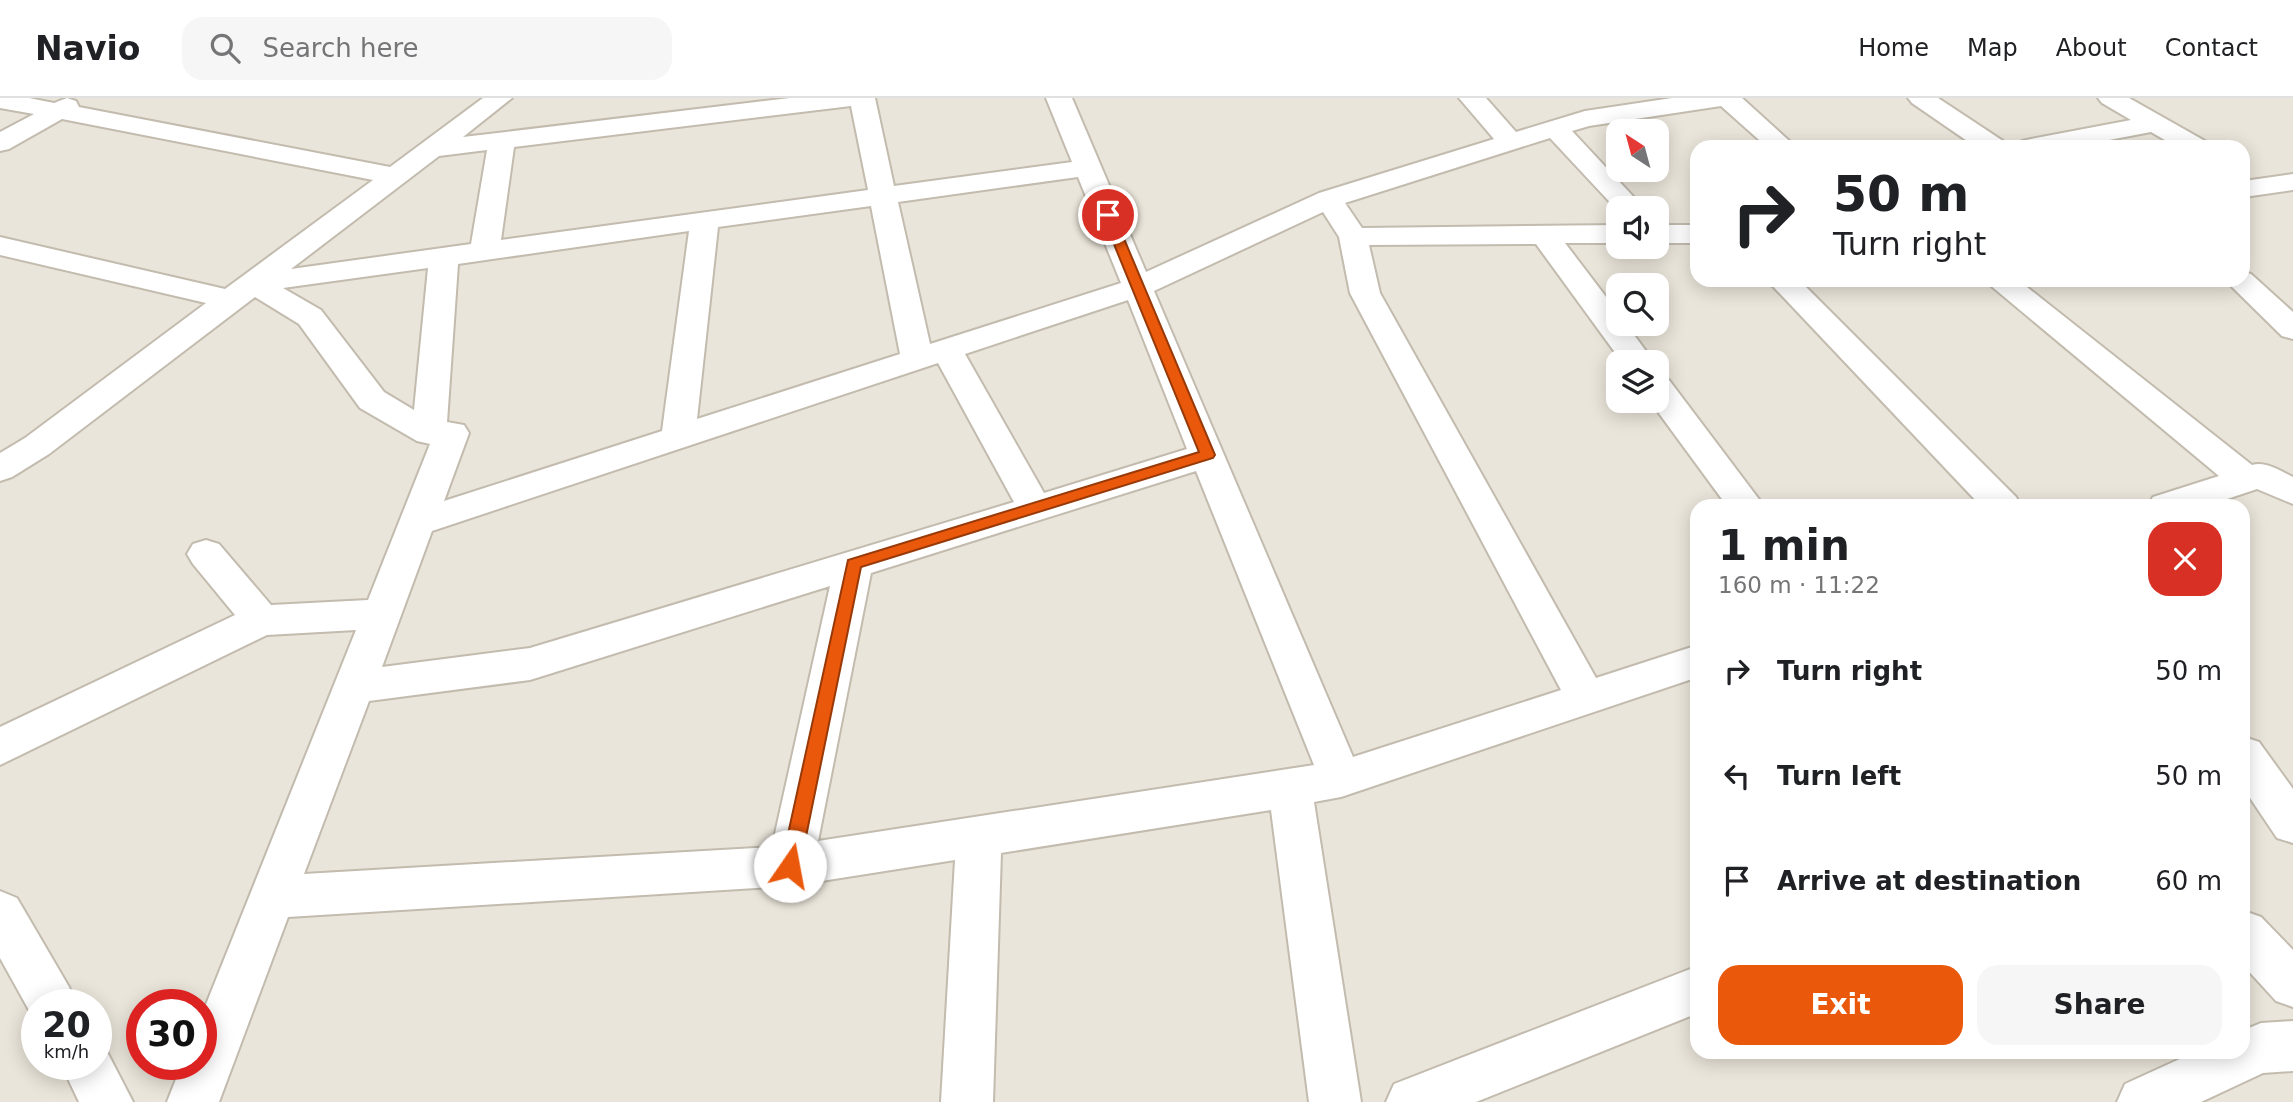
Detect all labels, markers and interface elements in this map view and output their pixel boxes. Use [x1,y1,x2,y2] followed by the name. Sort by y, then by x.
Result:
[182,17,672,80] search box
[35,29,140,68] text: Navio
[206,29,244,67] icon: search
[262,33,419,63] text: Search here
[1858,34,1929,62] text: Home
[1967,34,2018,62] text: Map
[2056,34,2127,62] text: About
[2165,34,2258,62] text: Contact
[1606,119,1670,182] north arrow
[1606,119,1669,413] map controls
[1833,166,1969,223] text: 50 m
[1718,168,1809,259] icon: right
[1078,185,1138,245] pin
[1089,196,1127,234] icon: arrive
[1606,196,1669,259] button: sound
[1833,225,1986,263] text: Turn right
[1606,273,1669,336] button: search
[1606,350,1669,413] button: layers
[1718,521,1850,570] text: 1 min
[2148,522,2222,596] button: close
[1718,572,1880,598] text: 160 m · 11:22
[1718,652,1756,690] icon: right
[1777,656,1922,686] text: Turn right
[2155,656,2222,686] text: 50 m
[1718,757,1756,795] icon: left
[1777,761,1901,791] text: Turn left
[2155,761,2222,791] text: 50 m
[753,829,827,903] position arrow
[1718,862,1756,900] icon: arrive
[1777,866,2081,896] text: Arrive at destination
[2155,866,2222,896] text: 60 m
[1718,965,1963,1045] button: Exit
[1977,965,2222,1045] button: Share
[126,989,217,1080] speed limit sign: 30
[42,1005,91,1045] text: 20
[44,1041,89,1062] text: km/h

